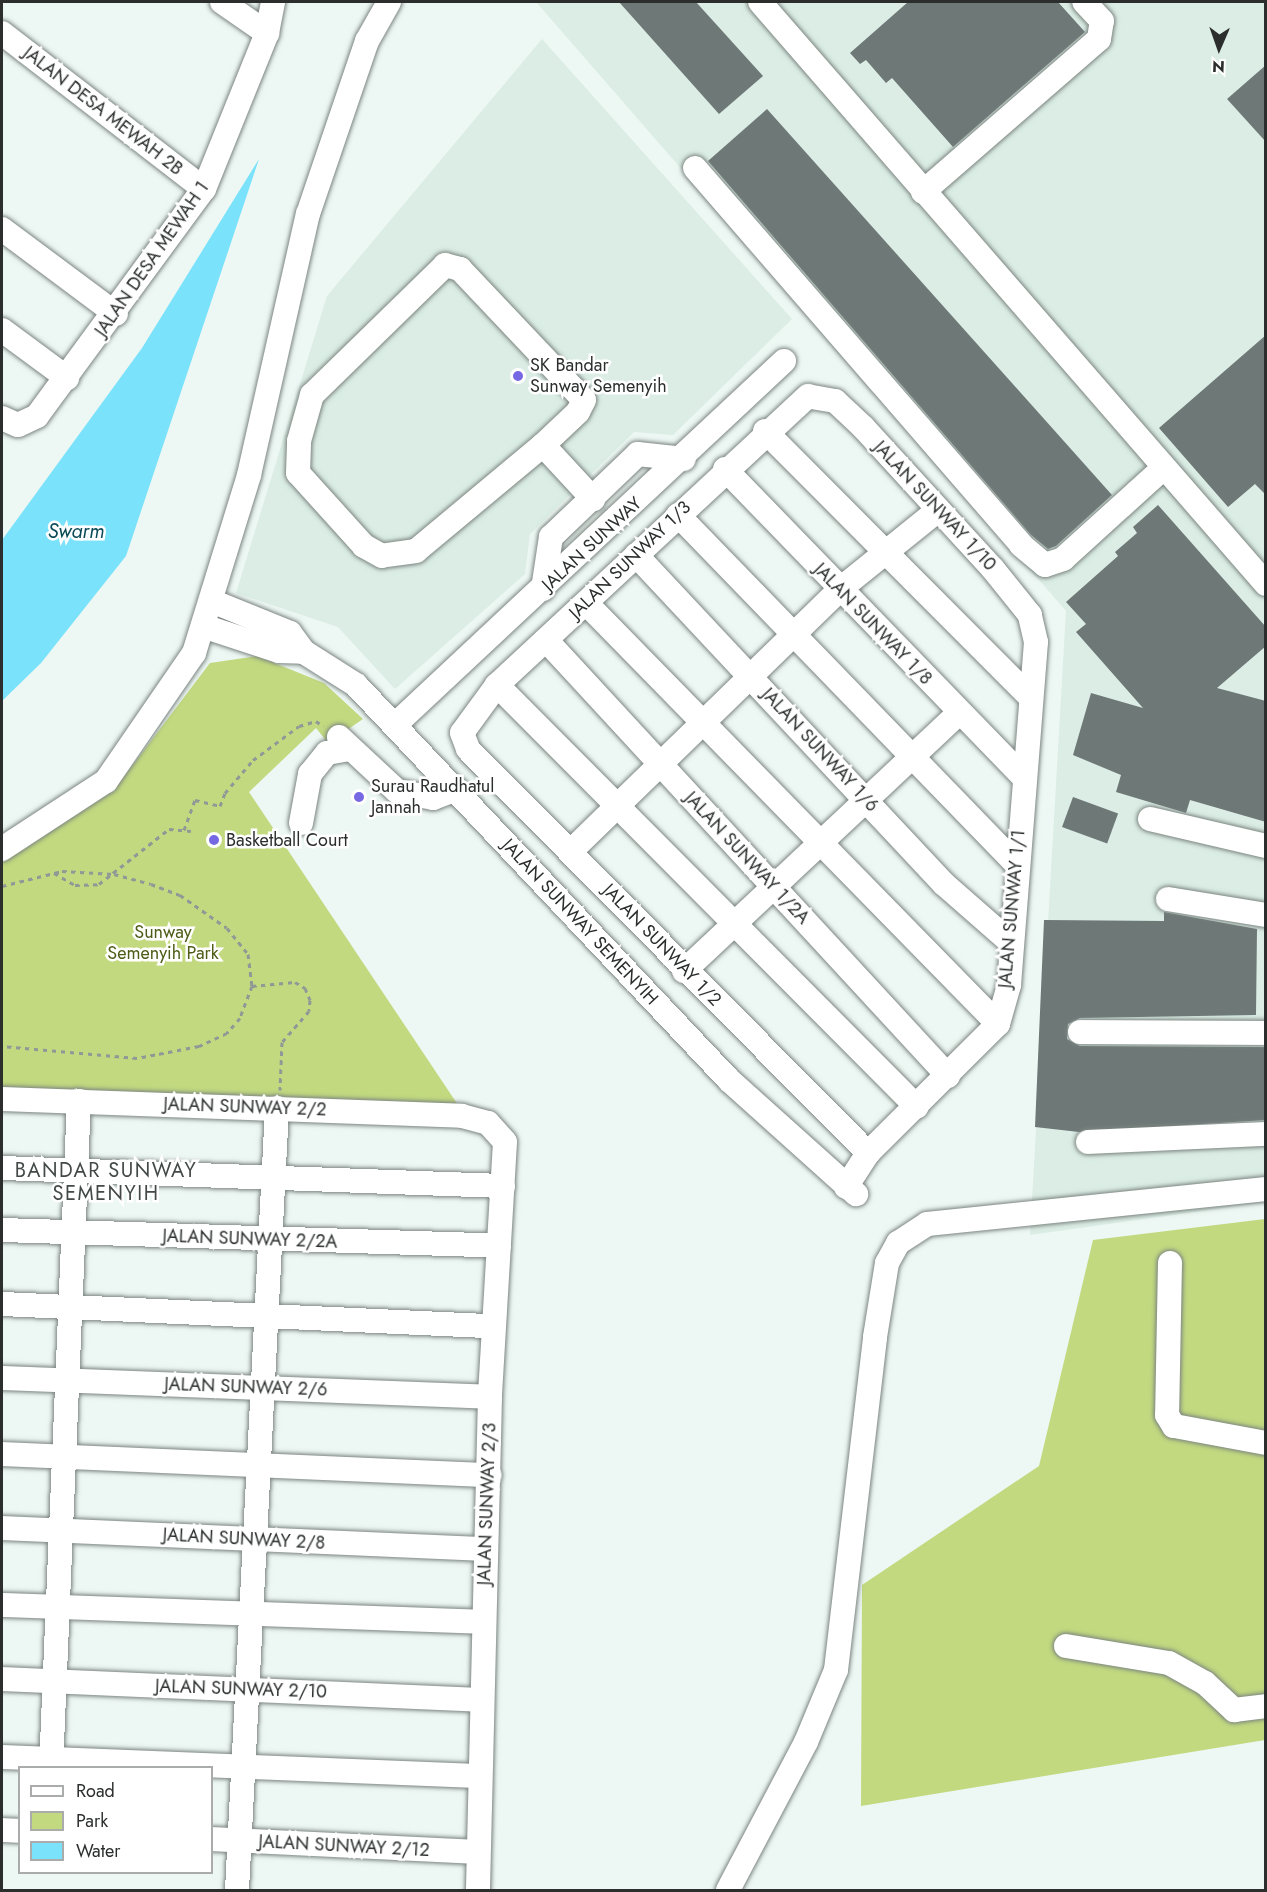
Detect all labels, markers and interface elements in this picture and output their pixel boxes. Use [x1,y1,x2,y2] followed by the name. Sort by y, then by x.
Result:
[1189,18,1249,78] north arrow
[19,42,187,180] street label: JALAN DESA MEWAH 2B
[1212,55,1225,78] text: N
[90,177,214,341] street label: JALAN DESA MEWAH 1
[530,355,667,398] place label: SK Bandar Sunway Semenyih
[511,369,525,383] marker: SK Bandar Sunway Semenyih
[869,437,1001,575] street label: JALAN SUNWAY 1/10
[538,492,646,596] street label: JALAN SUNWAY
[565,496,695,624] street label: JALAN SUNWAY 1/3
[48,519,104,543] water label: Swarm
[809,559,937,689] street label: JALAN SUNWAY 1/8
[757,684,883,816] street label: JALAN SUNWAY 1/6
[371,776,494,818] place label: Surau Raudhatul Jannah
[680,787,814,929] street label: JALAN SUNWAY 1/2A
[352,790,366,804] marker: Surau Raudhatul Jannah
[226,829,348,851] place label: Basketball Court
[994,829,1030,989] street label: JALAN SUNWAY 1/1
[207,833,221,847] marker: Basketball Court
[497,835,663,1009] street label: JALAN SUNWAY SEMENYIH
[598,880,726,1010] street label: JALAN SUNWAY 1/2
[107,922,219,964] park label: Sunway Semenyih Park
[163,1093,327,1121] street label: JALAN SUNWAY 2/2
[15,1159,197,1206] district label: BANDAR SUNWAY SEMENYIH
[162,1225,338,1253] street label: JALAN SUNWAY 2/2A
[164,1373,328,1401] street label: JALAN SUNWAY 2/6
[473,1422,501,1586] street label: JALAN SUNWAY 2/3
[162,1524,326,1554] street label: JALAN SUNWAY 2/8
[155,1675,327,1703] street label: JALAN SUNWAY 2/10
[18,1766,213,1874] legend
[76,1778,115,1804] text: Road
[76,1808,108,1834] text: Park
[258,1831,430,1861] street label: JALAN SUNWAY 2/12
[76,1838,120,1864] text: Water

